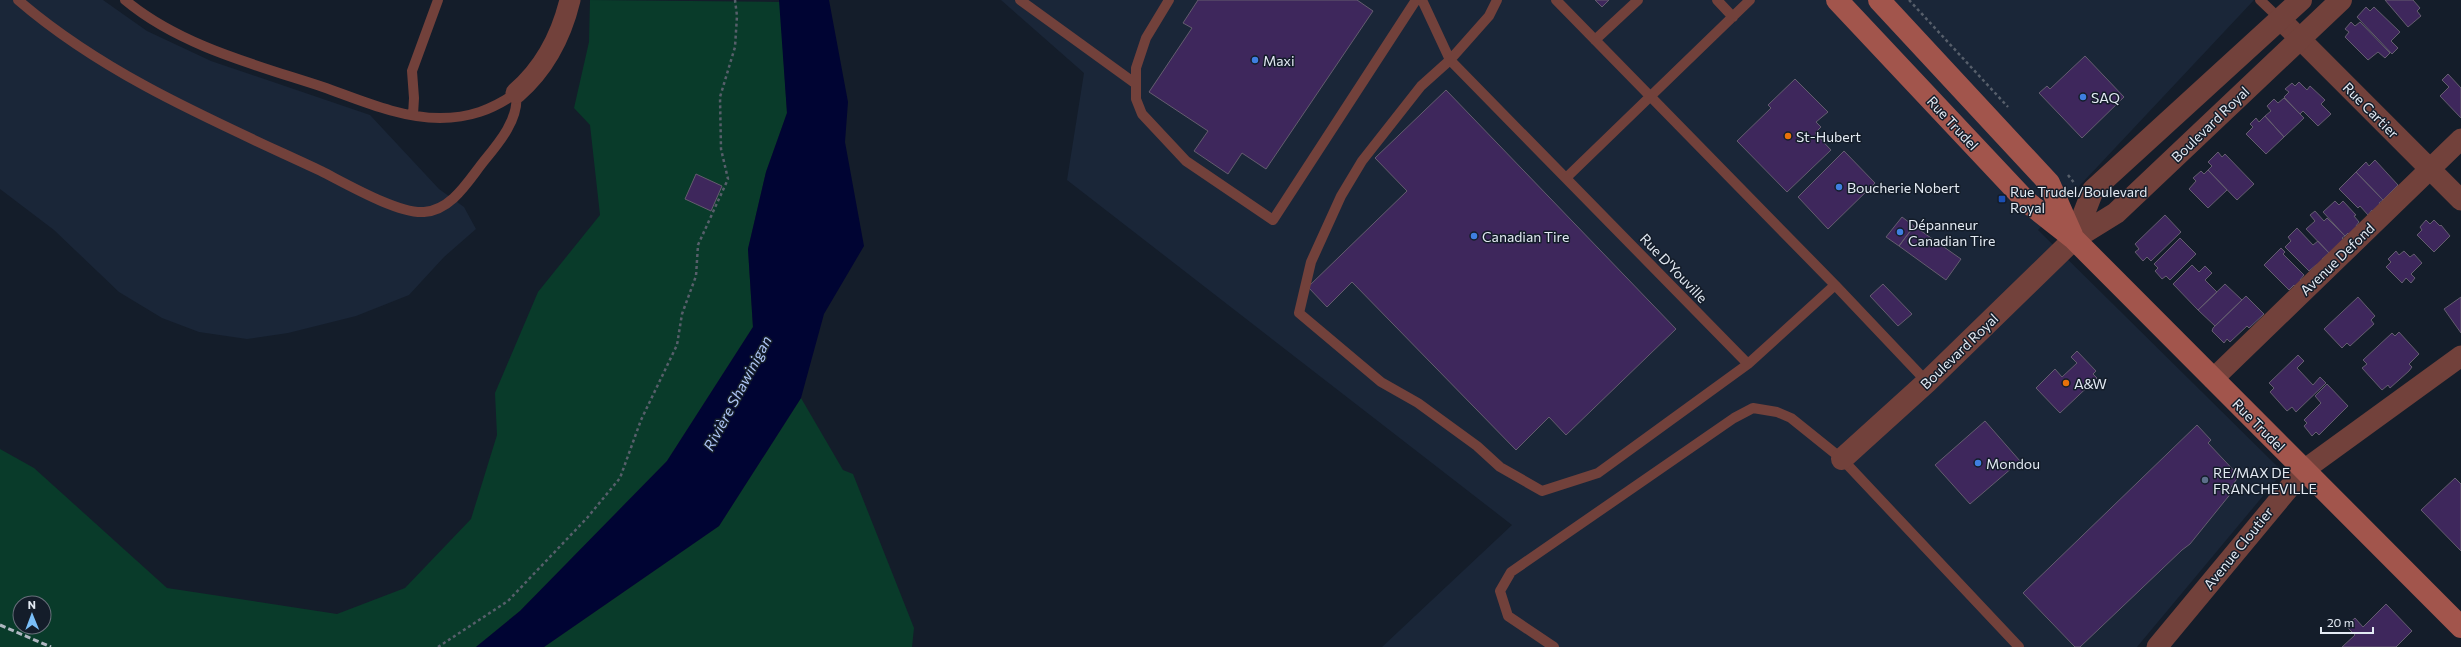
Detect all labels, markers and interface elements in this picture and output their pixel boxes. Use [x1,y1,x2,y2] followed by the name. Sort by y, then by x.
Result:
[1263,52,1295,69] place label: Maxi
[1250,55,1260,65] marker: Maxi
[2340,79,2403,142] street label: Rue Cartier
[2168,83,2252,165] street label: Boulevard Royal
[2091,89,2120,106] place label: SAQ
[2078,92,2088,102] marker: SAQ
[1924,93,1982,153] street label: Rue Trudel
[1796,128,1861,145] place label: St-Hubert
[1783,131,1793,141] marker: St-Hubert
[1847,179,1960,196] place label: Boucherie Nobert
[1834,182,1844,192] marker: Boucherie Nobert
[2010,183,2147,216] place label: Rue Trudel/Boulevard Royal
[1997,194,2007,204] marker: Rue Trudel/Boulevard Royal
[1908,216,1995,249] place label: Dépanneur Canadian Tire
[2296,219,2378,299] street label: Avenue Defond
[1895,227,1905,237] marker: Dépanneur Canadian Tire
[1482,228,1569,245] place label: Canadian Tire
[1637,230,1711,306] street label: Rue D'Youville
[1469,231,1479,241] marker: Canadian Tire
[1917,310,2001,392] street label: Boulevard Royal
[699,332,775,454] water label: Rivière Shawinigan
[2074,375,2107,392] place label: A&W
[2061,378,2071,388] marker: A&W
[2229,395,2289,455] street label: Rue Trudel
[1986,455,2040,472] place label: Mondou
[1973,458,1983,468] marker: Mondou
[2213,464,2317,497] place label: RE/MAX DE FRANCHEVILLE
[2200,475,2210,485] marker: RE/MAX DE FRANCHEVILLE
[2200,503,2277,593] street label: Avenue Cloutier
[12,595,52,635] north arrow
[28,598,36,611] text: N
[2321,609,2373,635] scale bar
[2327,615,2354,629] text: 20 m

